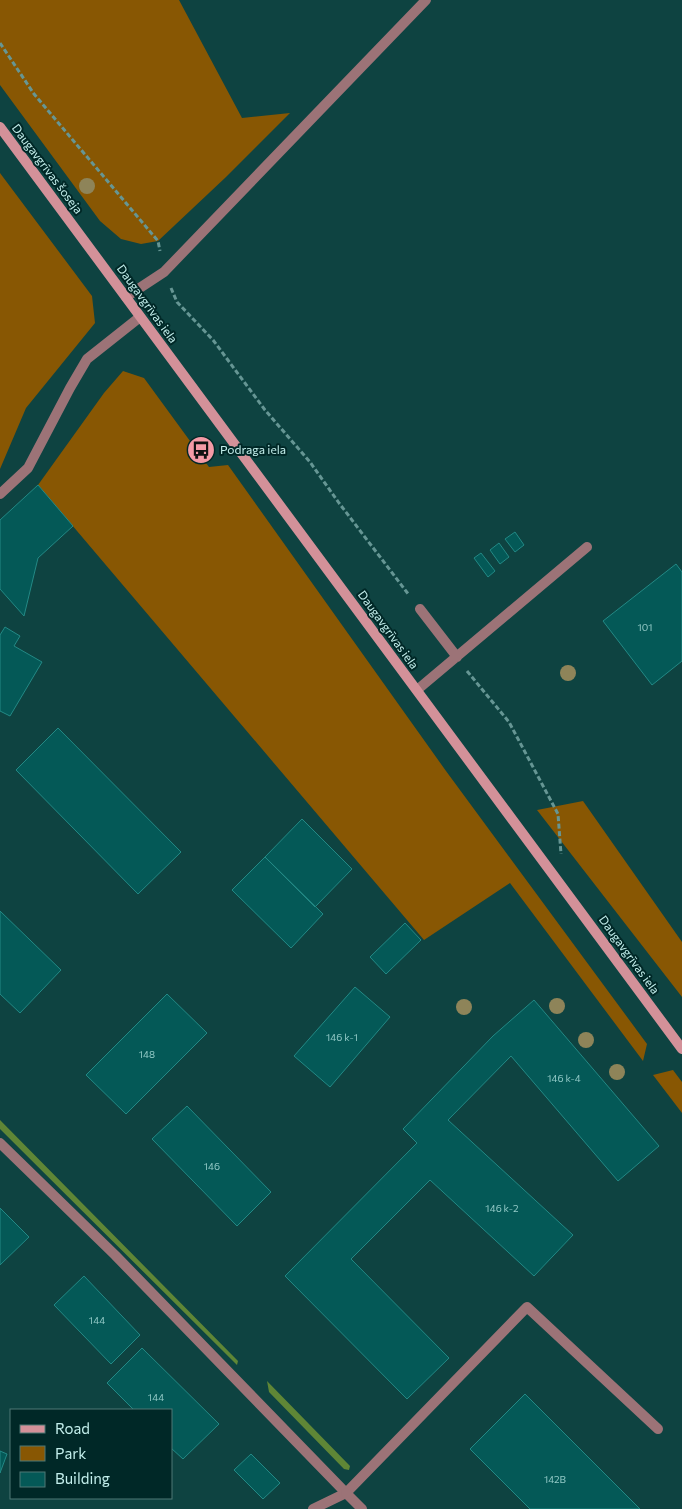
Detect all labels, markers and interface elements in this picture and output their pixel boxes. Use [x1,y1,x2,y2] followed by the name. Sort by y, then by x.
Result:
[10,121,86,216] street label: Daugavgrīvas šoseja
[115,261,181,345] street label: Daugavgrīvas iela
[186,435,216,465] bus stop icon: Podraga iela
[220,442,286,456] place label: Podraga iela
[356,587,422,671] street label: Daugavgrīvas iela
[637,621,653,633] house number: 101
[597,912,663,996] street label: Daugavgrīvas iela
[326,1031,358,1043] house number: 146 k-1
[139,1048,155,1060] house number: 148
[547,1072,581,1084] house number: 146 k-4
[204,1160,220,1172] house number: 146
[485,1202,519,1214] house number: 146 k-2
[89,1314,105,1326] house number: 144
[148,1391,164,1403] house number: 144
[10,1409,172,1499] legend
[55,1419,90,1437] text: Road
[55,1444,86,1462] text: Park
[55,1469,110,1487] text: Building
[544,1473,567,1485] house number: 142B

